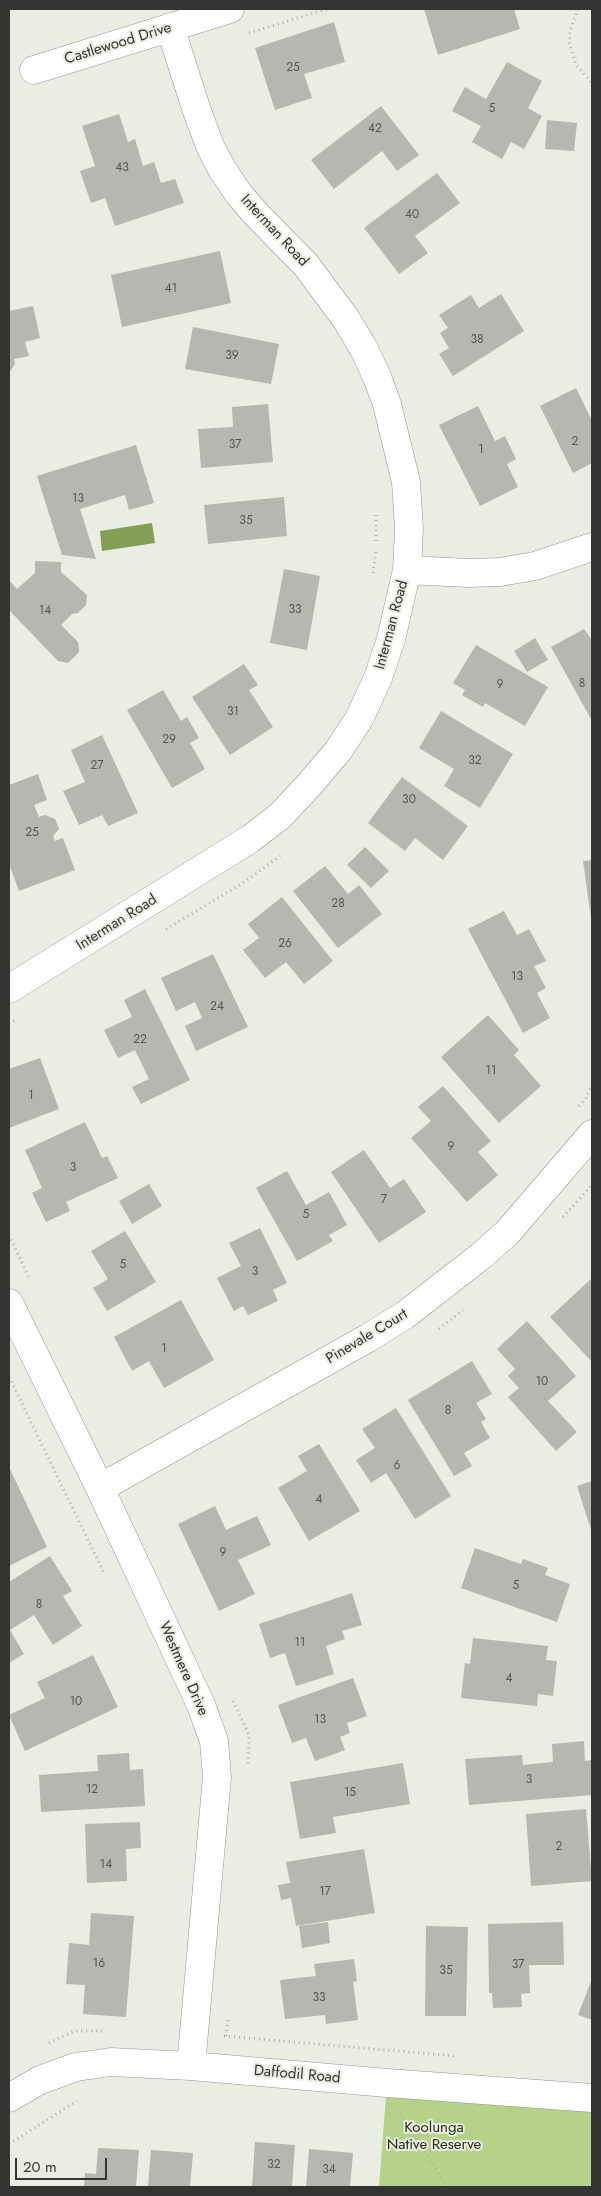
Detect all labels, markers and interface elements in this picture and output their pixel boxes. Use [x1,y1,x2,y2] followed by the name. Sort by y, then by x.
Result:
[62,19,174,69] street label: Castlewood Drive
[286,61,300,75] house number: 25
[489,102,495,116] house number: 5
[368,122,382,136] house number: 42
[115,161,129,175] house number: 43
[236,191,312,271] street label: Interman Road
[405,208,419,222] house number: 40
[165,282,177,296] house number: 41
[470,333,484,347] house number: 38
[225,349,239,363] house number: 39
[572,435,578,449] house number: 2
[229,438,241,452] house number: 37
[478,443,484,457] house number: 1
[72,492,84,506] house number: 13
[239,514,253,528] house number: 35
[371,578,413,672] street label: Interman Road
[288,603,302,617] house number: 33
[39,604,51,618] house number: 14
[579,677,585,691] house number: 8
[497,678,503,692] house number: 9
[227,705,239,719] house number: 31
[162,733,176,747] house number: 29
[468,754,482,768] house number: 32
[90,759,104,773] house number: 27
[402,793,416,807] house number: 30
[25,826,39,840] house number: 25
[73,891,161,955] street label: Interman Road
[331,897,345,911] house number: 28
[278,937,292,951] house number: 26
[511,970,523,984] house number: 13
[210,1000,224,1014] house number: 24
[133,1033,147,1047] house number: 22
[486,1064,496,1078] house number: 11
[28,1089,34,1103] house number: 1
[448,1140,454,1154] house number: 9
[70,1161,76,1175] house number: 3
[381,1193,387,1207] house number: 7
[303,1208,309,1222] house number: 5
[120,1258,126,1272] house number: 5
[252,1265,258,1279] house number: 3
[323,1306,411,1368] street label: Pinevale Court
[161,1342,167,1356] house number: 1
[536,1375,548,1389] house number: 10
[445,1404,451,1418] house number: 8
[394,1459,400,1473] house number: 6
[316,1493,322,1507] house number: 4
[220,1546,226,1560] house number: 9
[513,1579,519,1593] house number: 5
[36,1598,42,1612] house number: 8
[154,1619,212,1719] street label: Westmere Drive
[295,1636,305,1650] house number: 11
[506,1672,512,1686] house number: 4
[70,1695,82,1709] house number: 10
[314,1713,326,1727] house number: 13
[526,1773,532,1787] house number: 3
[86,1783,98,1797] house number: 12
[344,1786,356,1800] house number: 15
[556,1840,562,1854] house number: 2
[100,1858,112,1872] house number: 14
[319,1885,331,1899] house number: 17
[93,1957,105,1971] house number: 16
[512,1958,524,1972] house number: 37
[439,1964,453,1978] house number: 35
[312,1991,326,2005] house number: 33
[253,2062,341,2088] street label: Daffodil Road
[387,2119,481,2154] park label: Koolunga Native Reserve
[18,2148,110,2180] scale bar
[23,2156,57,2178] text: 20 m
[267,2158,281,2172] house number: 32
[322,2163,336,2177] house number: 34

